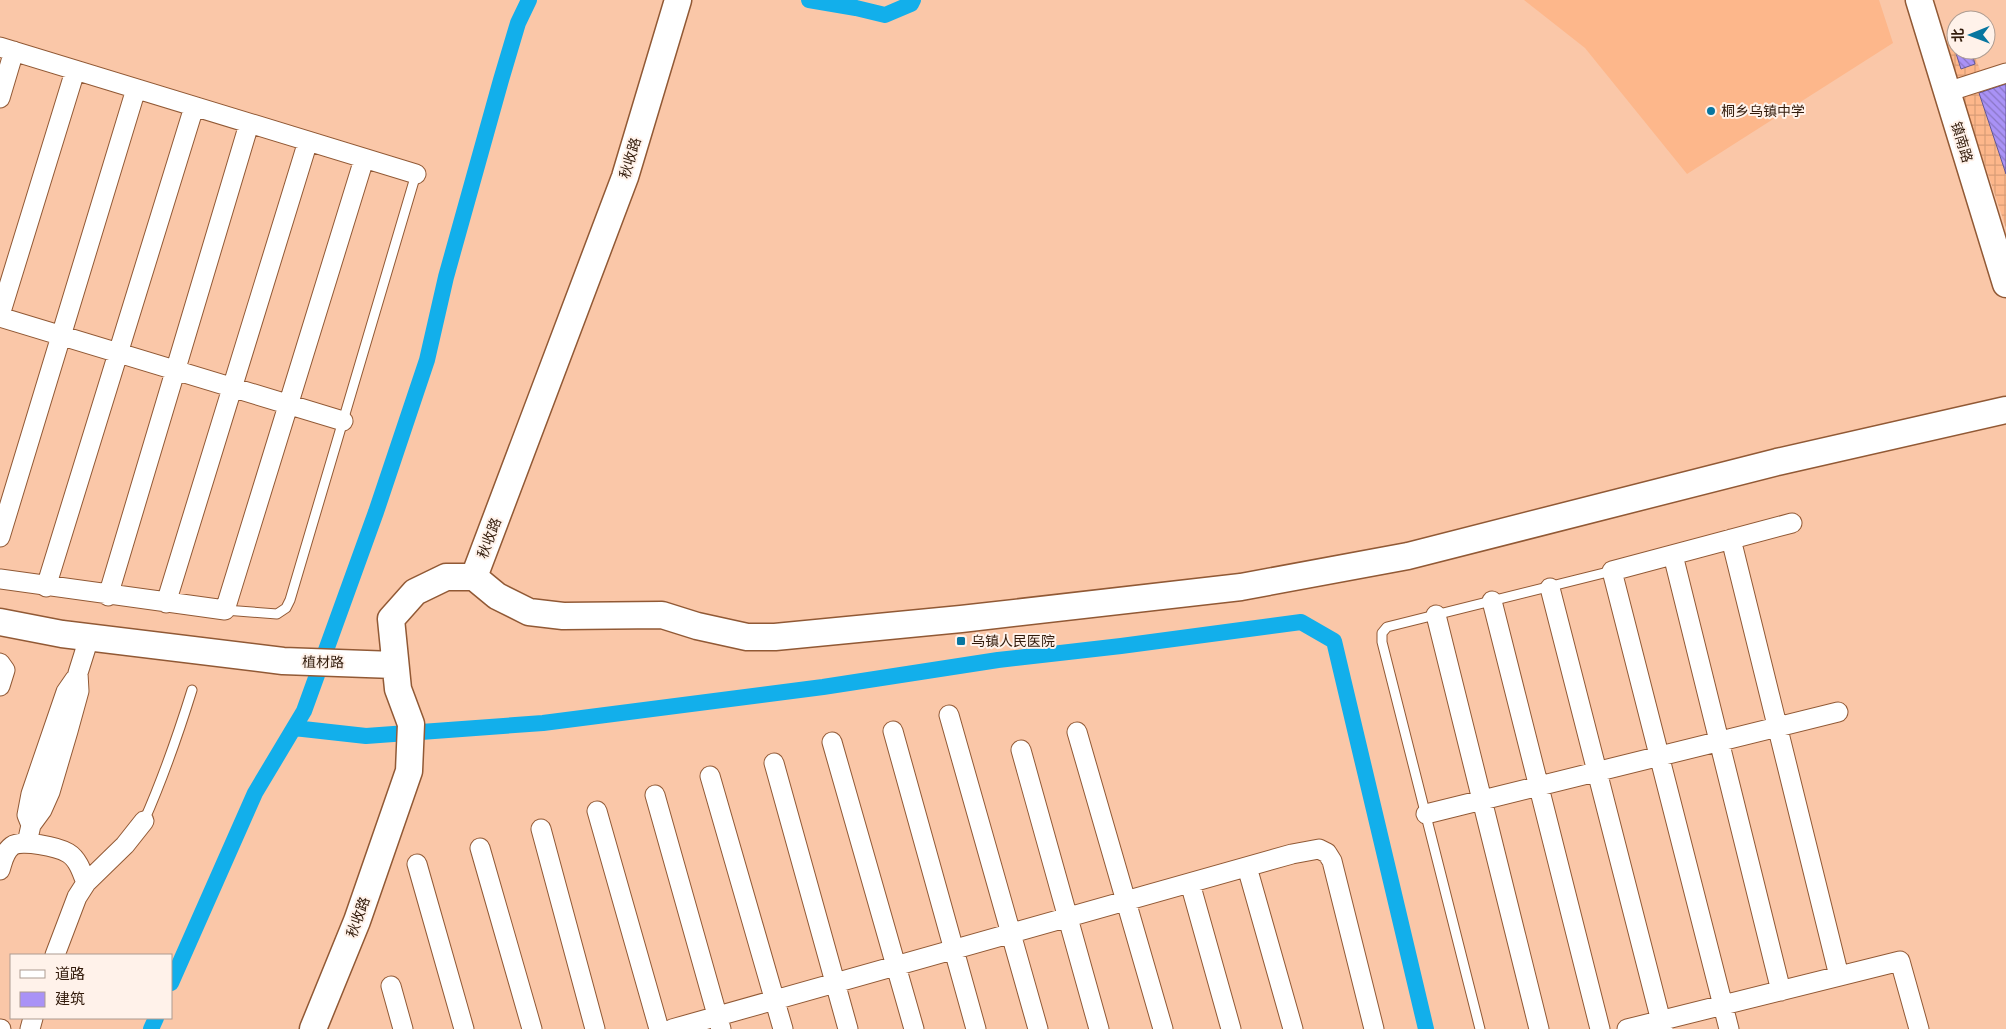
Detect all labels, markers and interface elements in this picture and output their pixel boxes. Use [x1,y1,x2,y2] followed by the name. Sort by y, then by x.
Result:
[1946,10,1996,60] north arrow
[1949,28,1967,42] text: 北
[1721,102,1805,120] place label: 桐乡乌镇中学
[1705,105,1717,117] marker: 桐乡乌镇中学
[1947,119,1977,165] street label: 镇南路
[615,135,645,181] street label: 秋收路
[473,515,505,561] street label: 秋收路
[971,632,1055,650] place label: 乌镇人民医院
[955,635,967,647] marker: 乌镇人民医院
[302,653,344,671] street label: 植材路
[342,894,374,940] street label: 秋收路
[10,954,172,1019] legend
[55,964,85,983] text: 道路
[55,989,85,1008] text: 建筑

